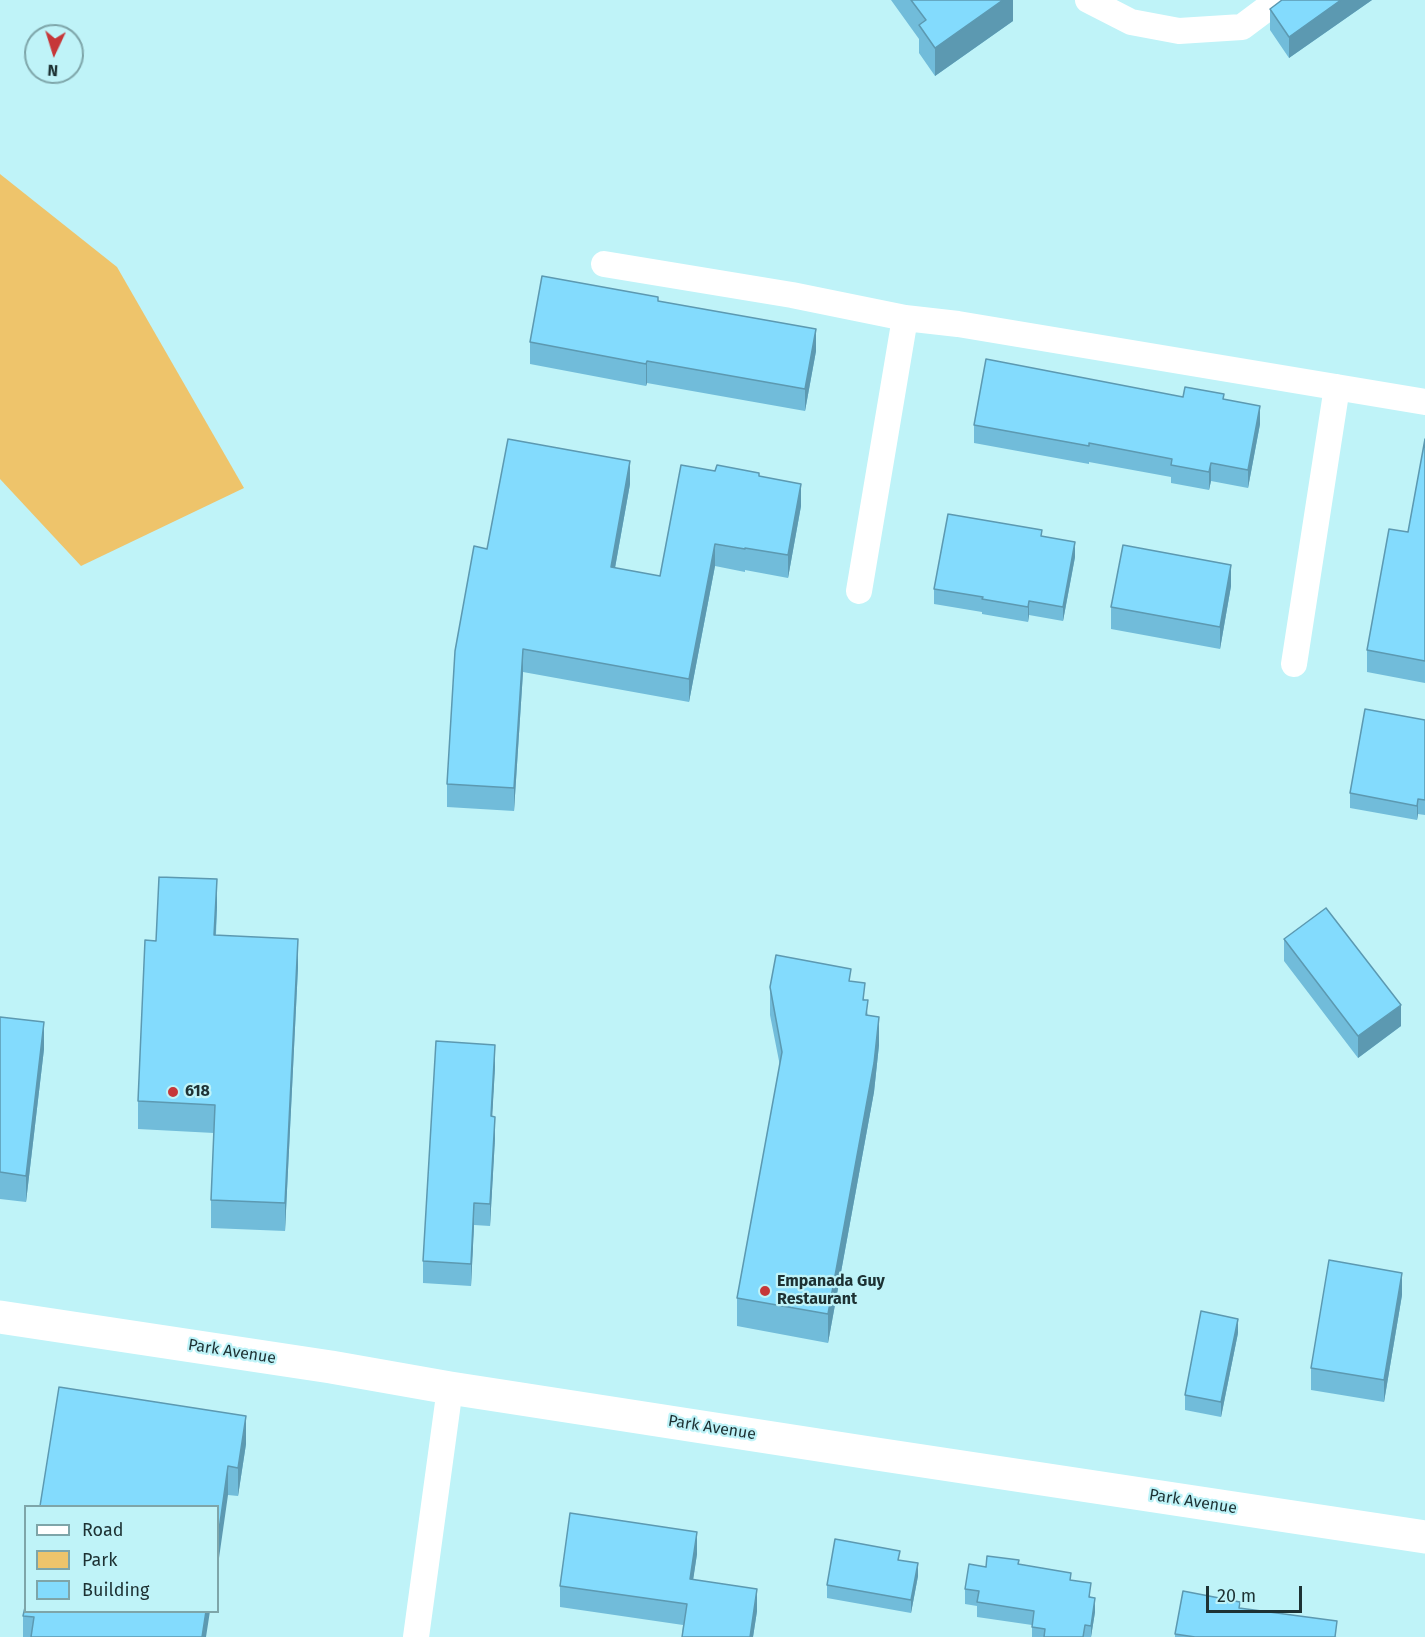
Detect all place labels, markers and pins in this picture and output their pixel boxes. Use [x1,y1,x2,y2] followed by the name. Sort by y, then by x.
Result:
[185,1082,210,1102] place label: 618
[166,1085,180,1099] marker: 618
[777,1272,885,1310] place label: Empanada Guy Restaurant
[758,1284,772,1298] marker: Empanada Guy Restaurant

